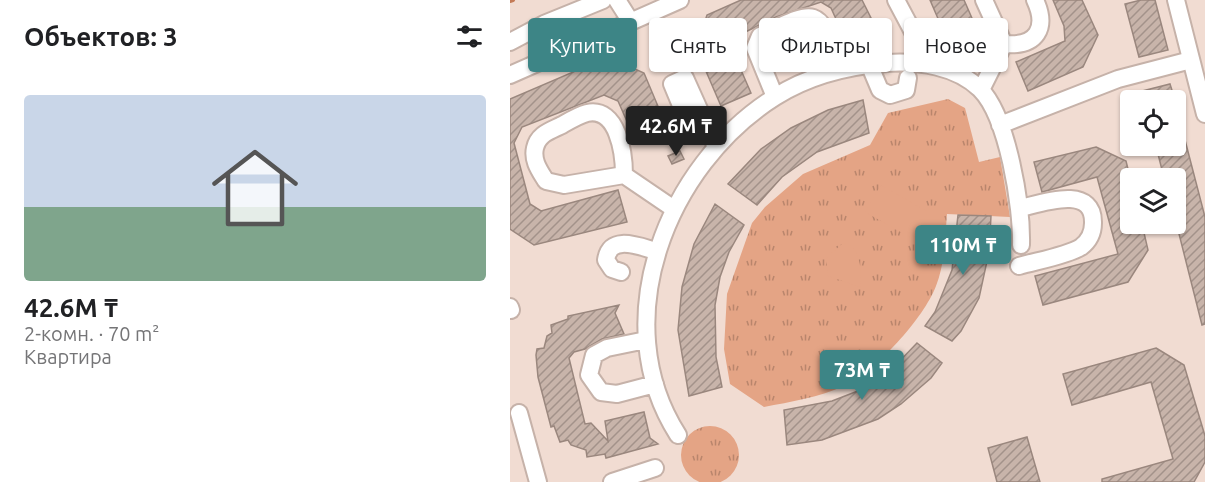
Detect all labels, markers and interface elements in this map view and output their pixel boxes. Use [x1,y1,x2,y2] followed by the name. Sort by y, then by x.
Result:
[528,18,637,72] chip: Купить
[649,18,747,72] chip: Снять
[759,18,892,72] chip: Фильтры
[904,18,1008,72] chip: Новое
[453,20,486,53] icon: filters
[24,22,178,51] text: Объектов: 3
[1120,90,1186,234] map controls
[1120,90,1186,156] button: locate
[621,106,731,157] pin: 42.6M ₸
[640,114,712,137] text: 42.6M ₸
[201,134,309,242] icon: home
[1120,168,1186,234] button: layers
[914,225,1012,276] pin: 110M ₸
[929,233,997,256] text: 110M ₸
[24,293,118,322] text: 42.6M ₸
[24,322,159,345] text: 2-комн. · 70 m²
[24,345,112,368] text: Квартира
[820,350,904,401] pin: 73M ₸
[834,358,890,381] text: 73M ₸

